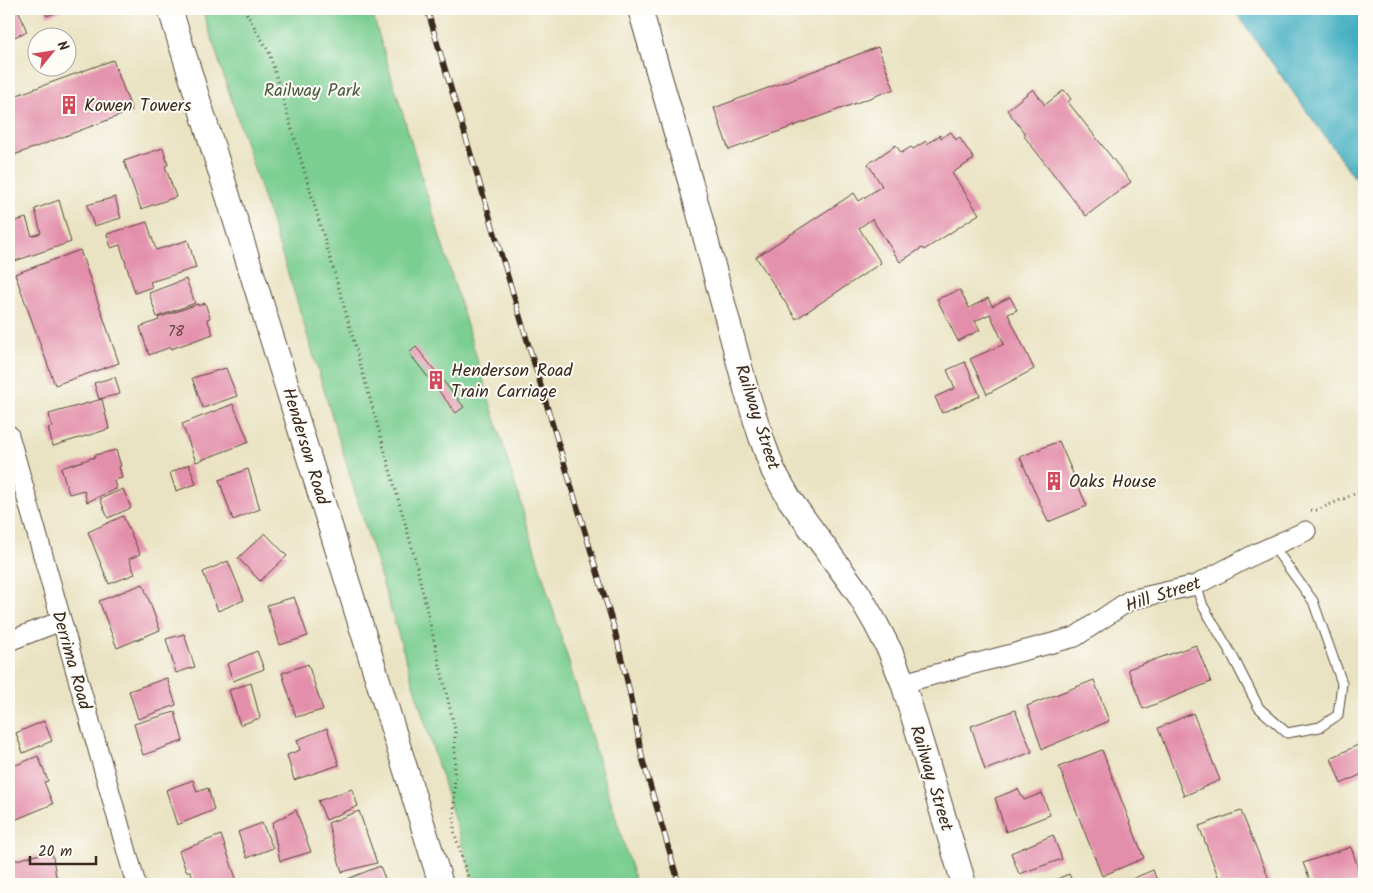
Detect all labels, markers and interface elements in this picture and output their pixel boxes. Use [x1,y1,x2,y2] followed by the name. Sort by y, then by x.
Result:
[28,28,78,78] north arrow
[51,37,74,55] text: N
[264,77,361,106] park label: Railway Park
[84,92,192,121] place label: Kowen Towers
[58,94,80,116] building icon: Kowen Towers
[168,320,185,344] house number: 78
[451,357,574,407] place label: Henderson Road Train Carriage
[726,361,788,475] street label: Railway Street
[425,369,447,391] building icon: Henderson Road Train Carriage
[273,384,336,510] street label: Henderson Road
[1069,468,1156,497] place label: Oaks House
[1043,470,1065,492] building icon: Oaks House
[1122,569,1206,621] street label: Hill Street
[43,607,99,714] street label: Derrima Road
[901,722,961,836] street label: Railway Street
[30,833,96,865] scale bar
[38,840,72,864] text: 20 m

